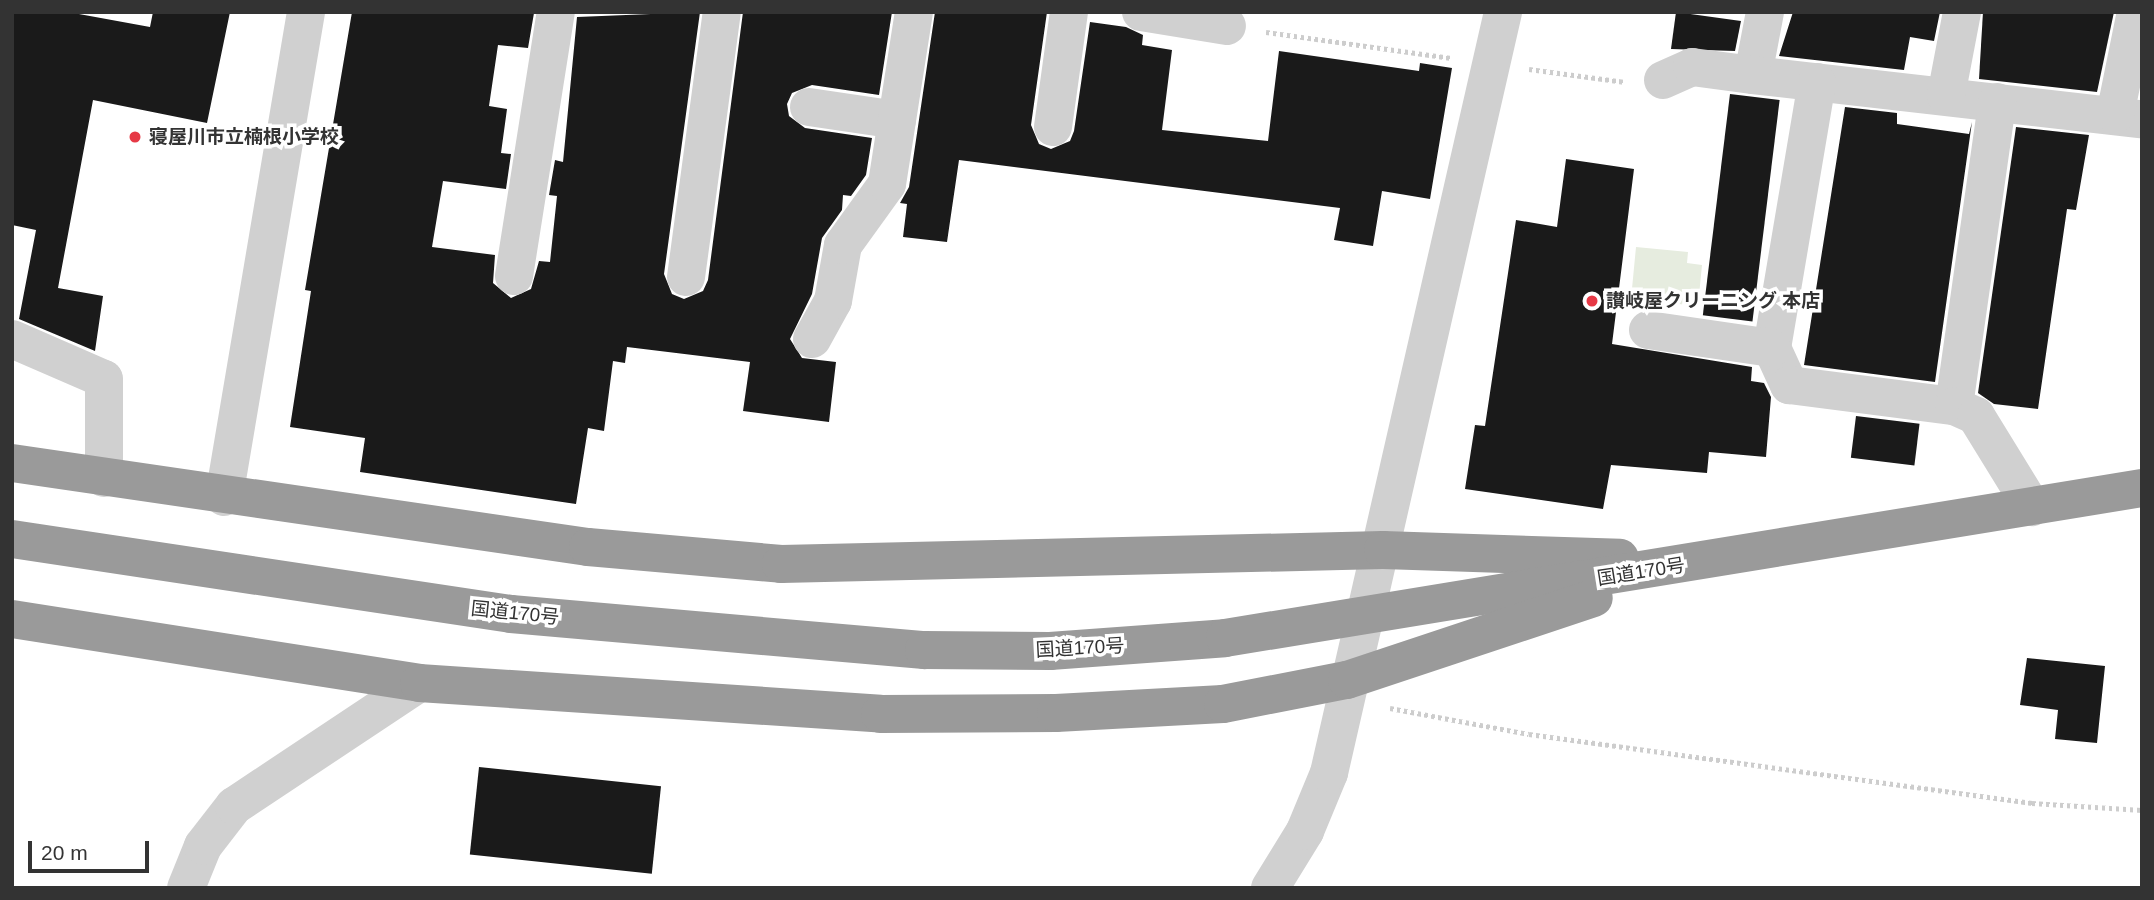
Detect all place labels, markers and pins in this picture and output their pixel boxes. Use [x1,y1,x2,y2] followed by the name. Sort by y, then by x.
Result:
[149,126,339,148] place label: 寝屋川市立楠根小学校
[127,129,143,145] marker: 寝屋川市立楠根小学校
[1606,290,1820,312] place label: 讃岐屋クリーニング 本店
[1584,293,1600,309] marker: 讃岐屋クリーニング 本店

